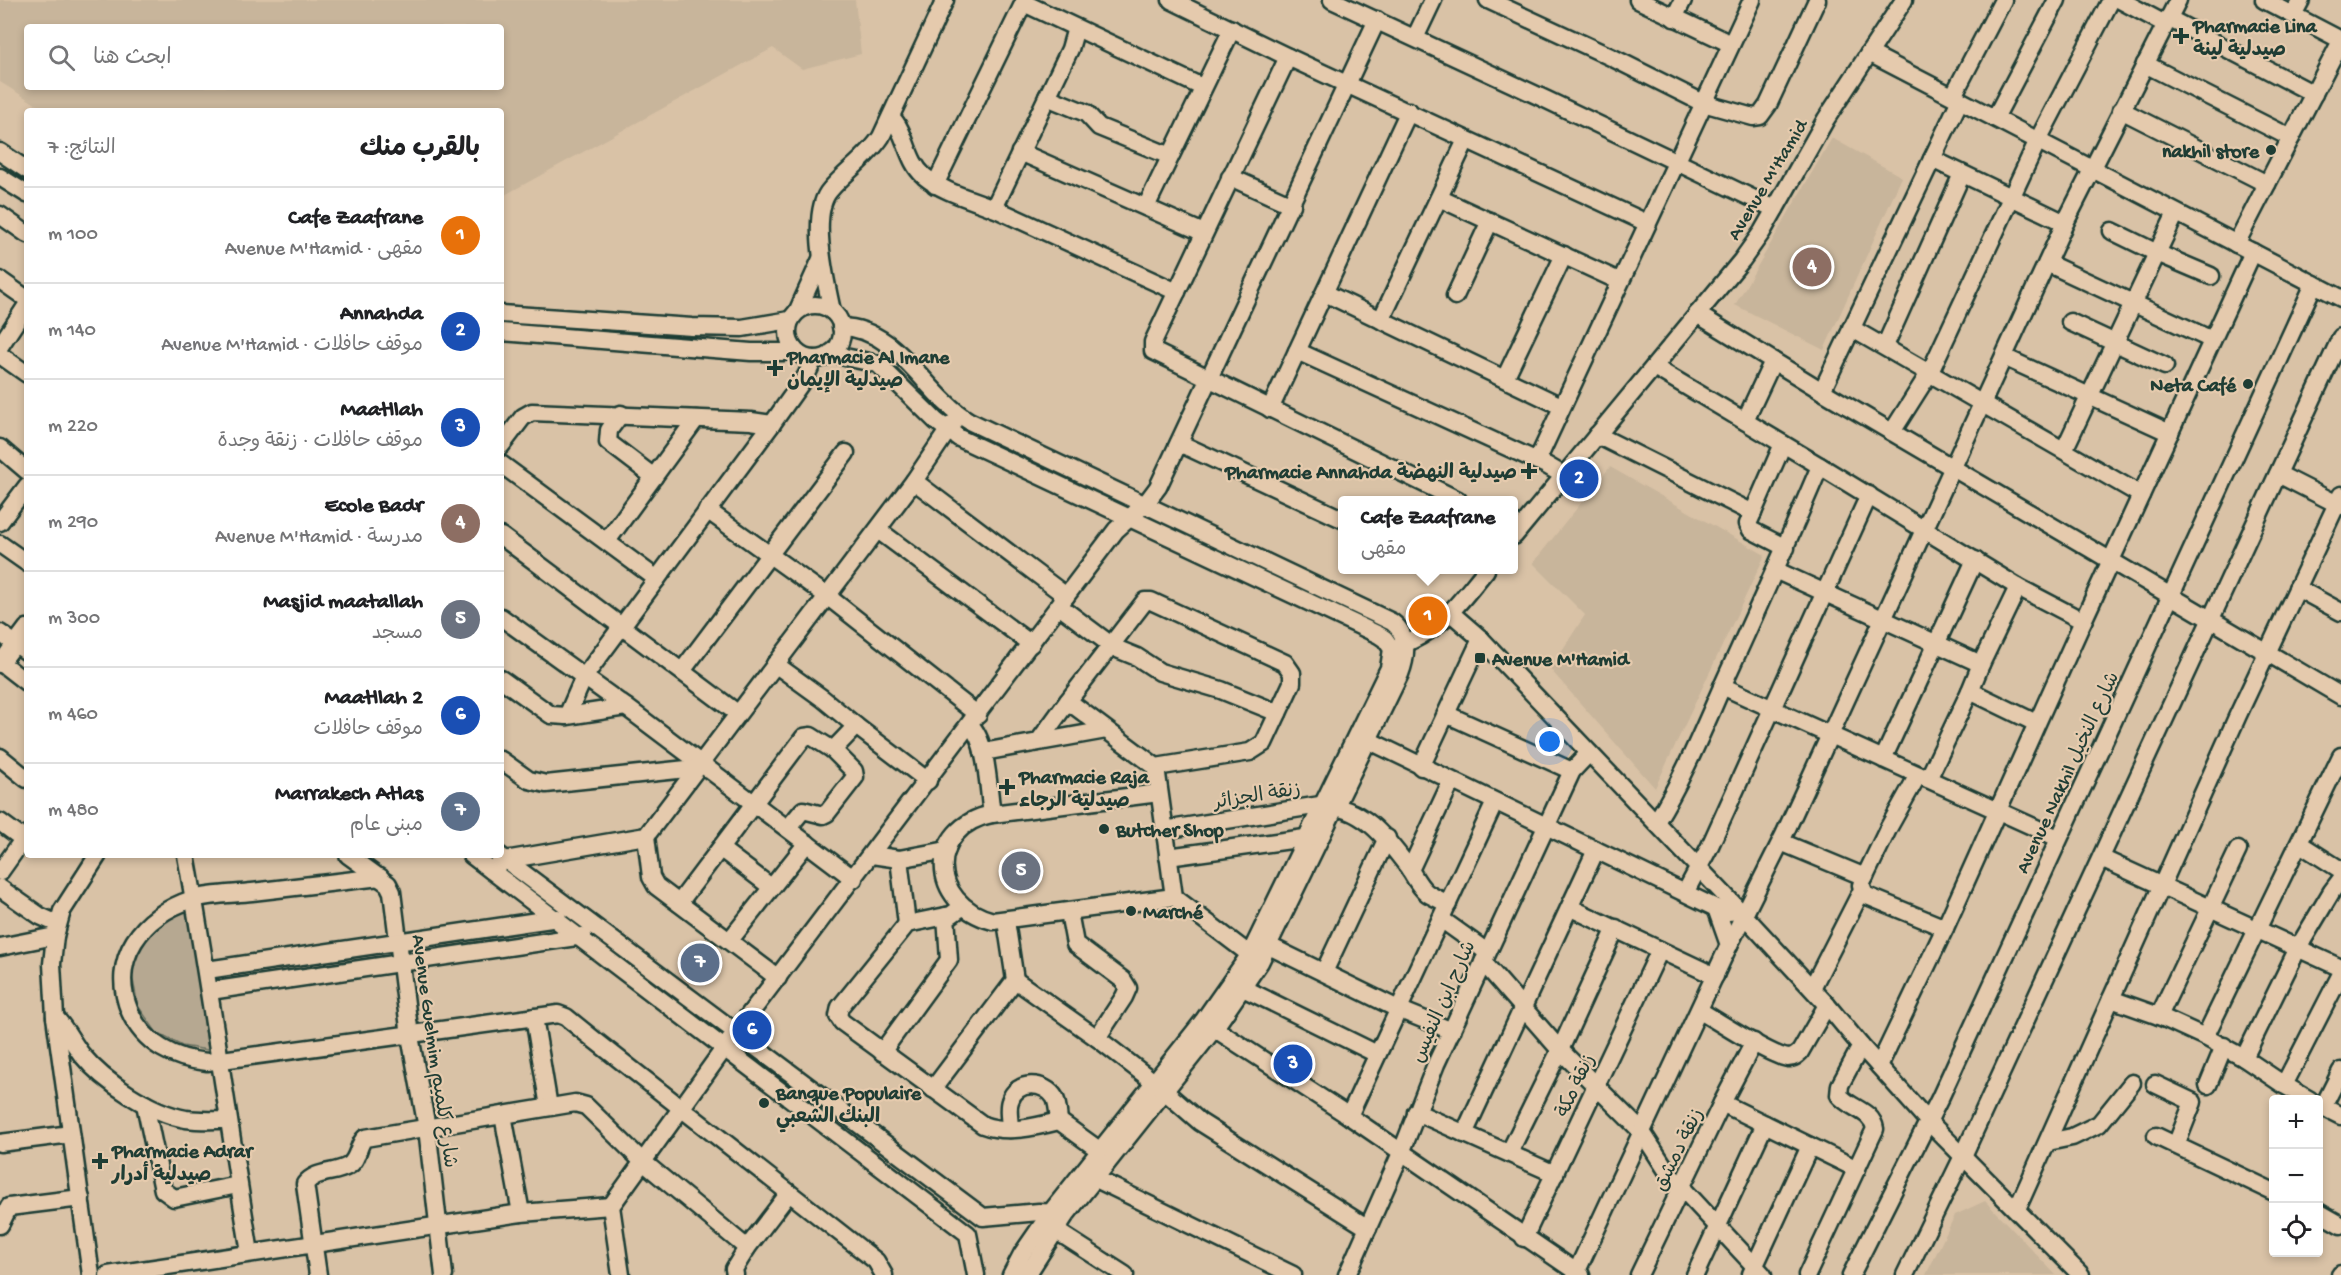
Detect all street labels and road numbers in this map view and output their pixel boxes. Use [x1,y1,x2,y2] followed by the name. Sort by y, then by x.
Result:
[1724,114,1815,245] street label: Avenue M'Hamid
[2011,669,2126,878] street label: Avenue Nakhil شارع النخيل
[1210,778,1303,816] street label: زنقة الجزائر
[405,933,461,1170] street label: Avenue Guelmim شارع كلميم
[1407,937,1482,1067] street label: شارح ابن النفيس
[1552,1051,1602,1122] street label: زنقة مكة
[1650,1105,1710,1196] street label: زنقة دمشق

